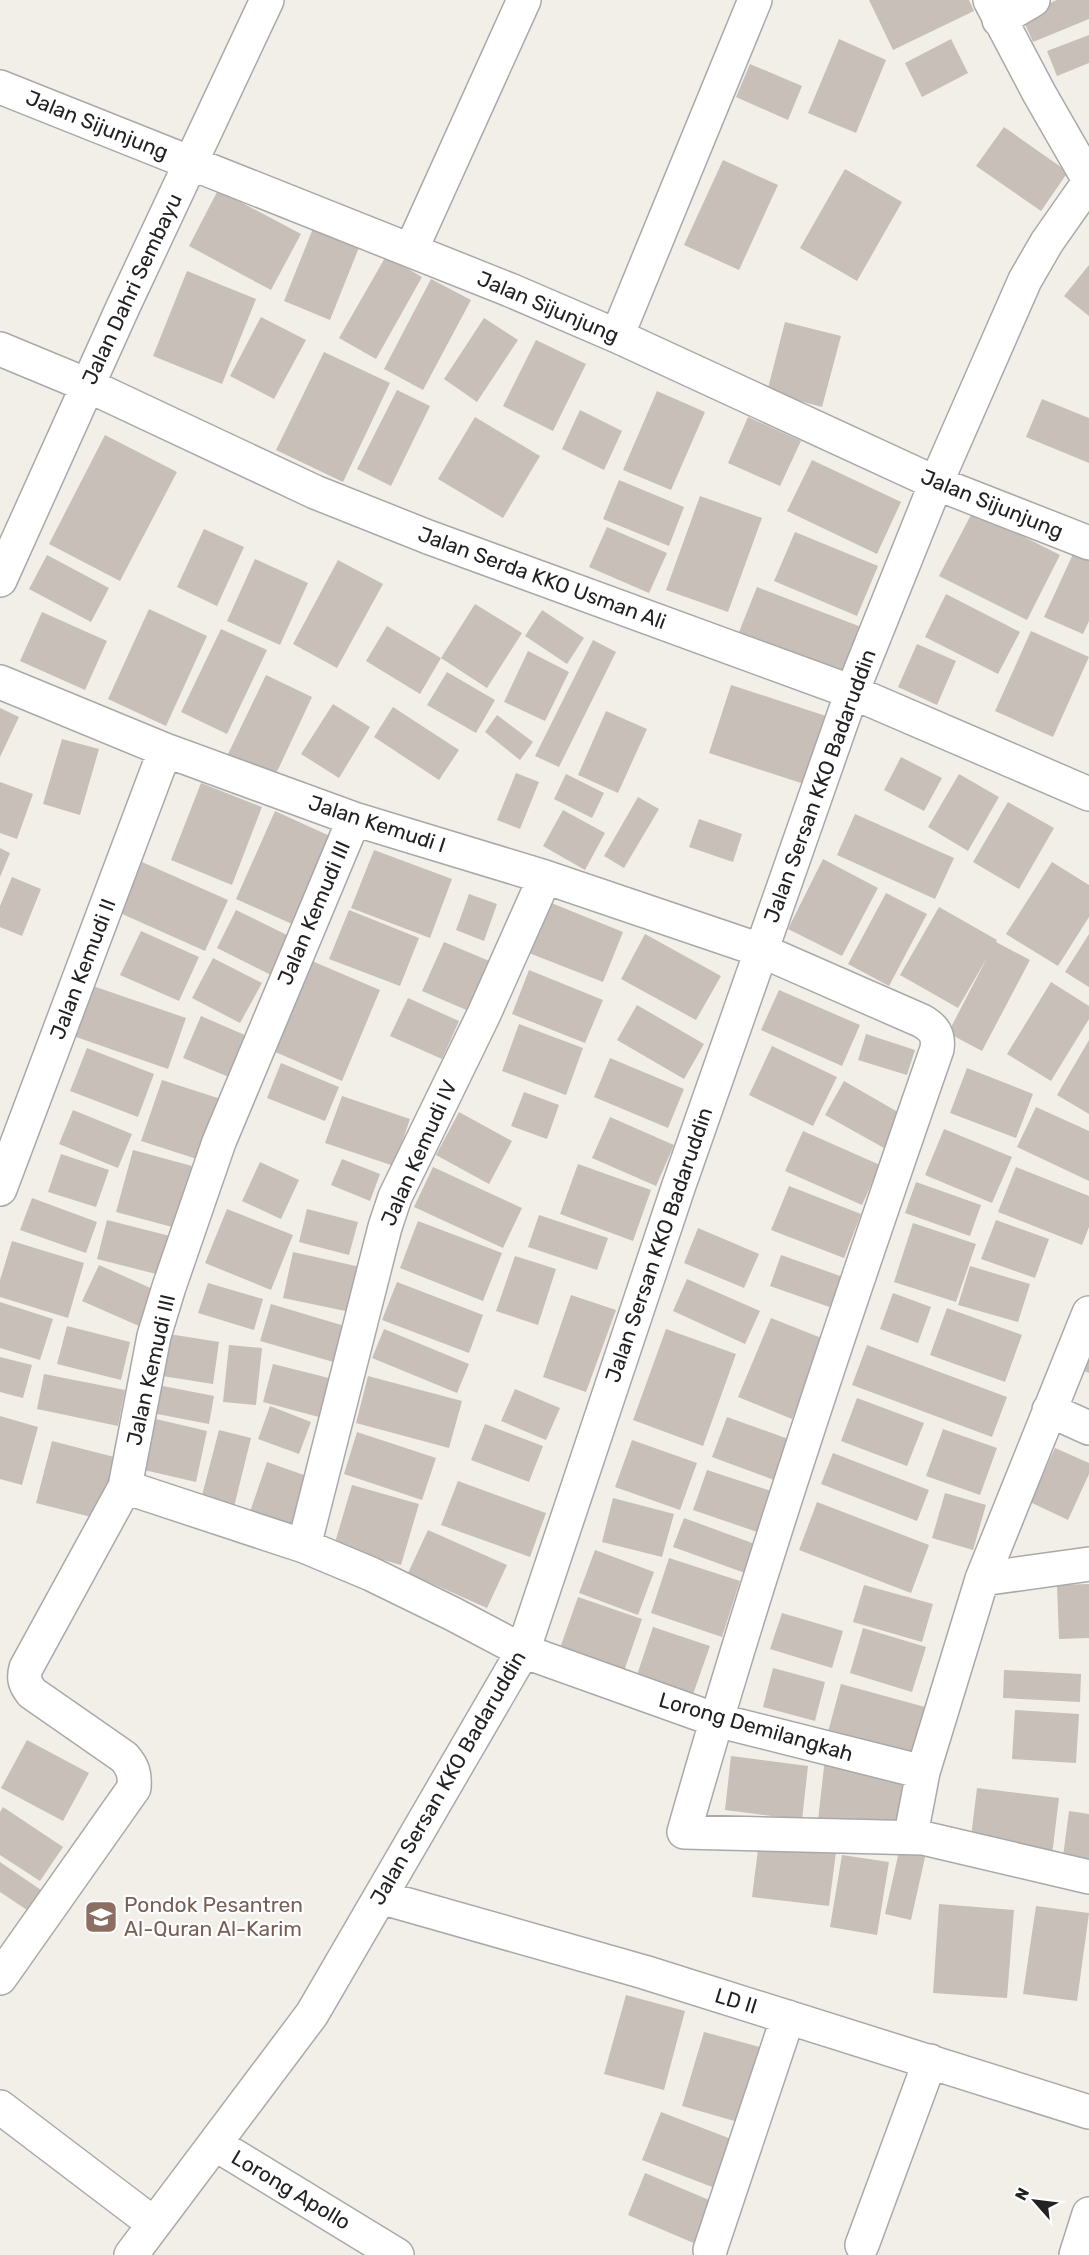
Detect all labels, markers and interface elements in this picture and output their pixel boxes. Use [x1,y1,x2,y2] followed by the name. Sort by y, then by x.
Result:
[22,85,172,164] street label: Jalan Sijunjung
[76,189,187,388] street label: Jalan Dahri Sembayu
[474,265,623,348] street label: Jalan Sijunjung
[917,464,1067,543] street label: Jalan Sijunjung
[415,521,670,634] street label: Jalan Serda KKO Usman Ali
[758,646,881,926] street label: Jalan Sersan KKO Badaruddin
[305,790,449,857] street label: Jalan Kemudi I
[272,837,355,989] street label: Jalan Kemudi III
[44,895,121,1043] street label: Jalan Kemudi II
[375,1076,462,1229] street label: Jalan Kemudi IV
[600,1104,717,1386] street label: Jalan Sersan KKO Badaruddin
[121,1292,180,1448] street label: Jalan Kemudi III
[364,1646,531,1909] street label: Jalan Sersan KKO Badaruddin
[656,1687,856,1766] street label: Lorong Demilangkah
[124,1892,303,1941] place label: Pondok Pesantren Al-Quran Al-Karim
[83,1899,119,1935] school or university icon: Pondok Pesantren Al-Quran Al-Karim
[712,1982,760,2019] street label: LD II
[227,2144,355,2235] street label: Lorong Apollo
[1005,2171,1065,2231] north arrow
[1011,2185,1033,2204] text: N

